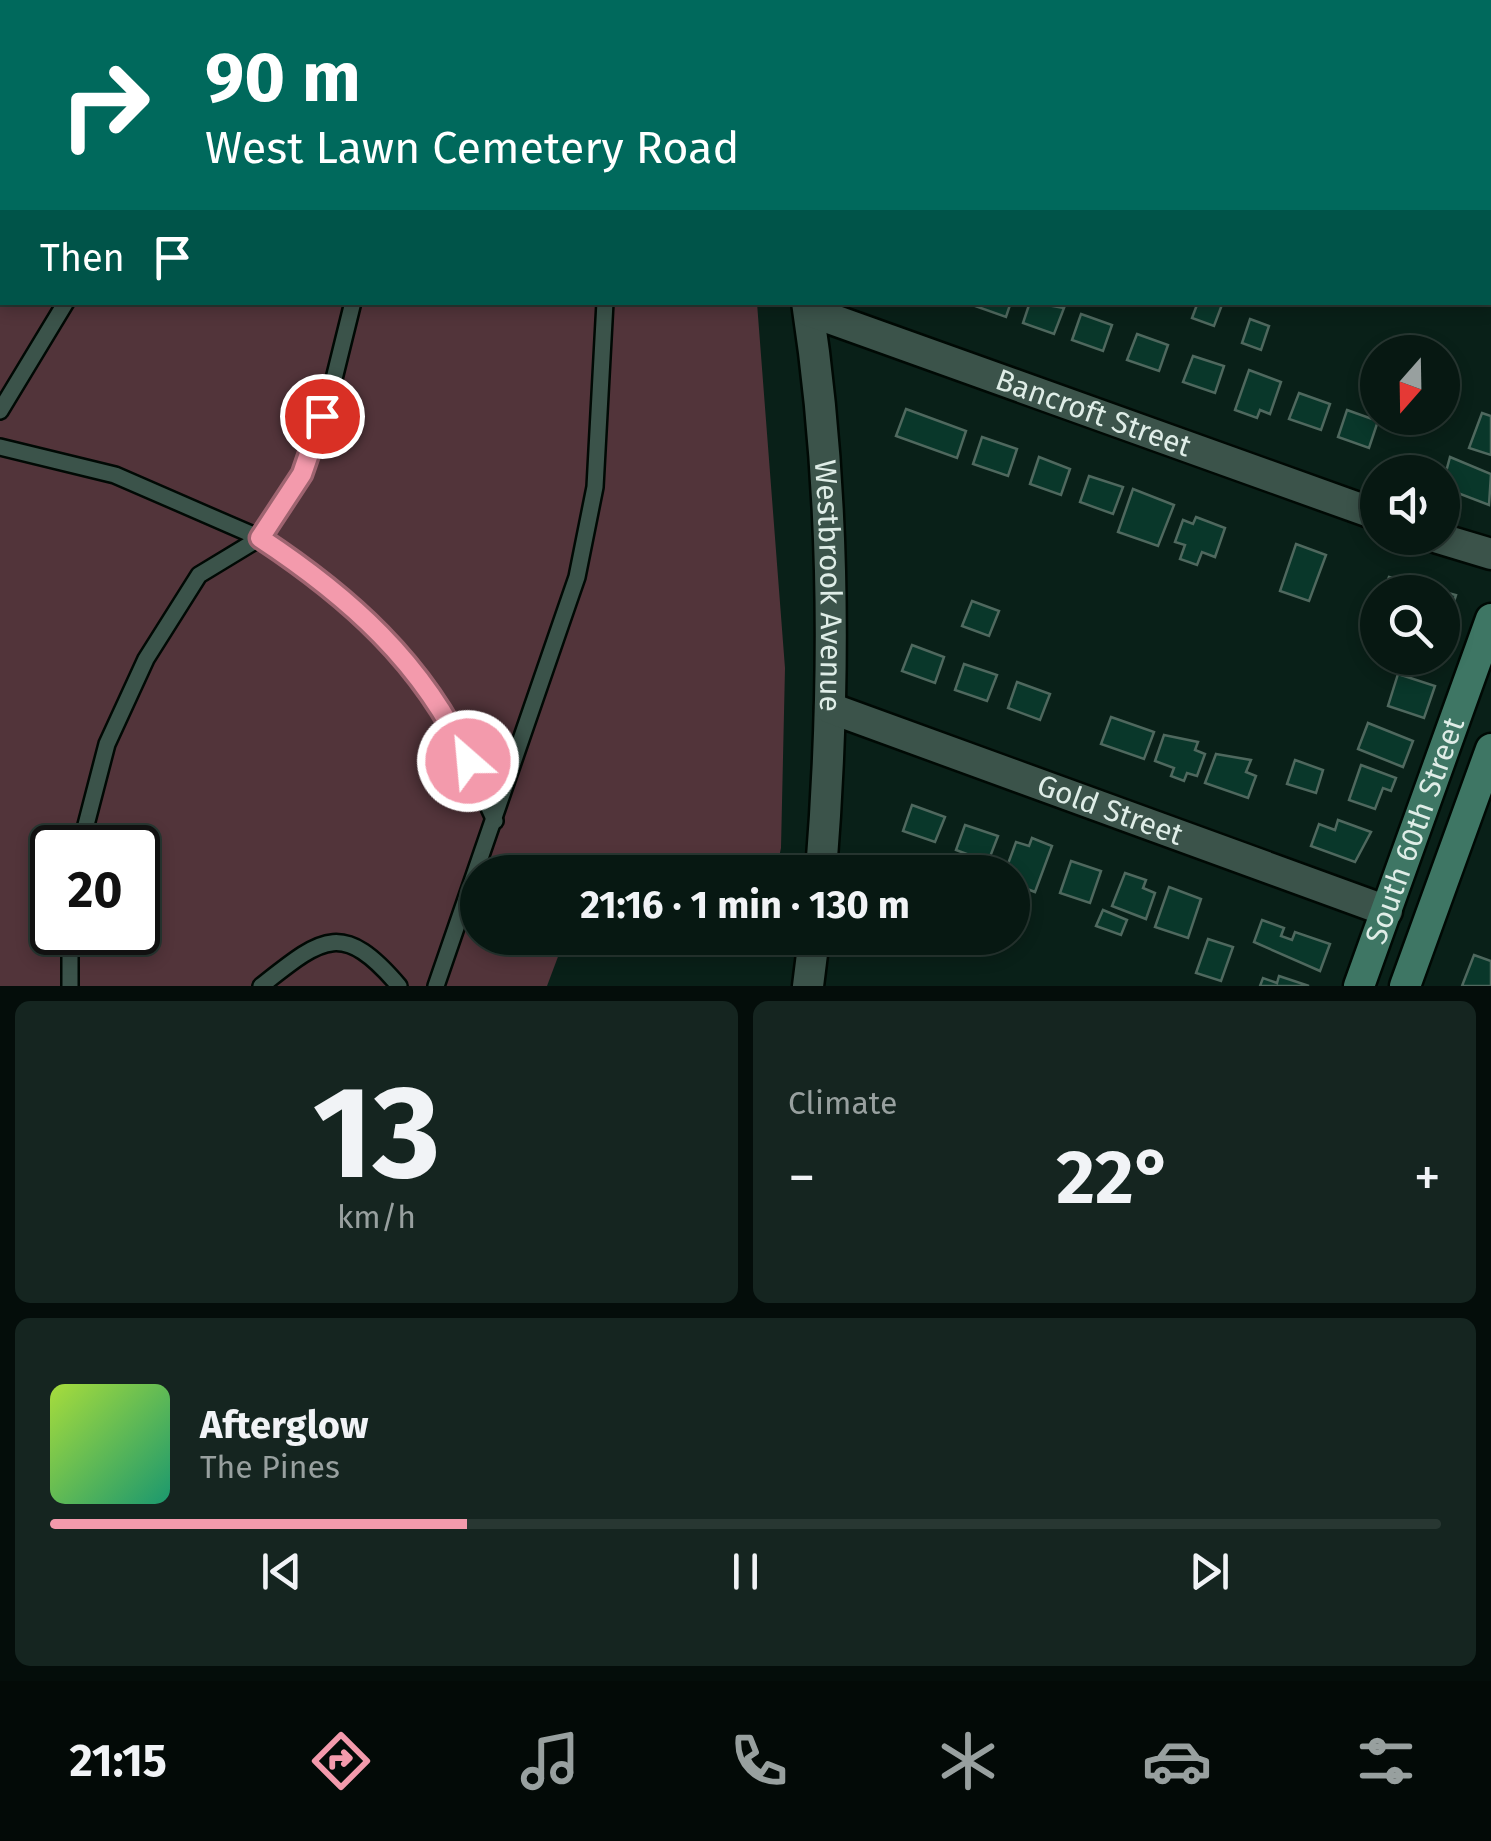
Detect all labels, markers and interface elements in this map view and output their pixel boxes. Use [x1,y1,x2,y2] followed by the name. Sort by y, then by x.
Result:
[205,36,361,120] text: 90 m
[40,40,170,170] icon: right
[205,121,739,175] text: West Lawn Cemetery Road
[145,230,200,285] icon: arrive
[40,235,125,281] text: Then
[1360,335,1460,435] north arrow
[1360,335,1460,675] map controls
[991,361,1196,465] street label: Bancroft Street
[280,374,365,459] pin
[295,389,350,444] icon: arrive
[1360,455,1460,555] button: sound
[807,459,849,712] street label: Westbrook Avenue
[1360,575,1460,675] button: search
[416,709,520,813] position arrow
[1358,712,1472,949] street label: South 60th Street
[1032,767,1188,853] street label: Gold Street
[30,825,160,955] speed limit sign: 20
[580,882,910,928] text: 21:16 · 1 min · 130 m
[313,1055,440,1211] text: 13
[788,1084,897,1122] text: Climate
[1056,1133,1173,1223] text: 22°
[788,1145,816,1211] text: −
[1414,1145,1441,1211] text: +
[337,1198,416,1236] text: km/h
[200,1402,368,1448] text: Afterglow
[200,1448,340,1486] text: The Pines
[254,1544,309,1599] icon: previous
[718,1544,773,1599] icon: pause
[1182,1544,1237,1599] icon: next
[306,1726,376,1796] icon: directions
[515,1726,585,1796] icon: music
[724,1726,794,1796] icon: phone
[933,1726,1003,1796] icon: climate
[1142,1726,1212,1796] icon: car
[1351,1726,1421,1796] icon: filters
[70,1734,167,1788] text: 21:15

